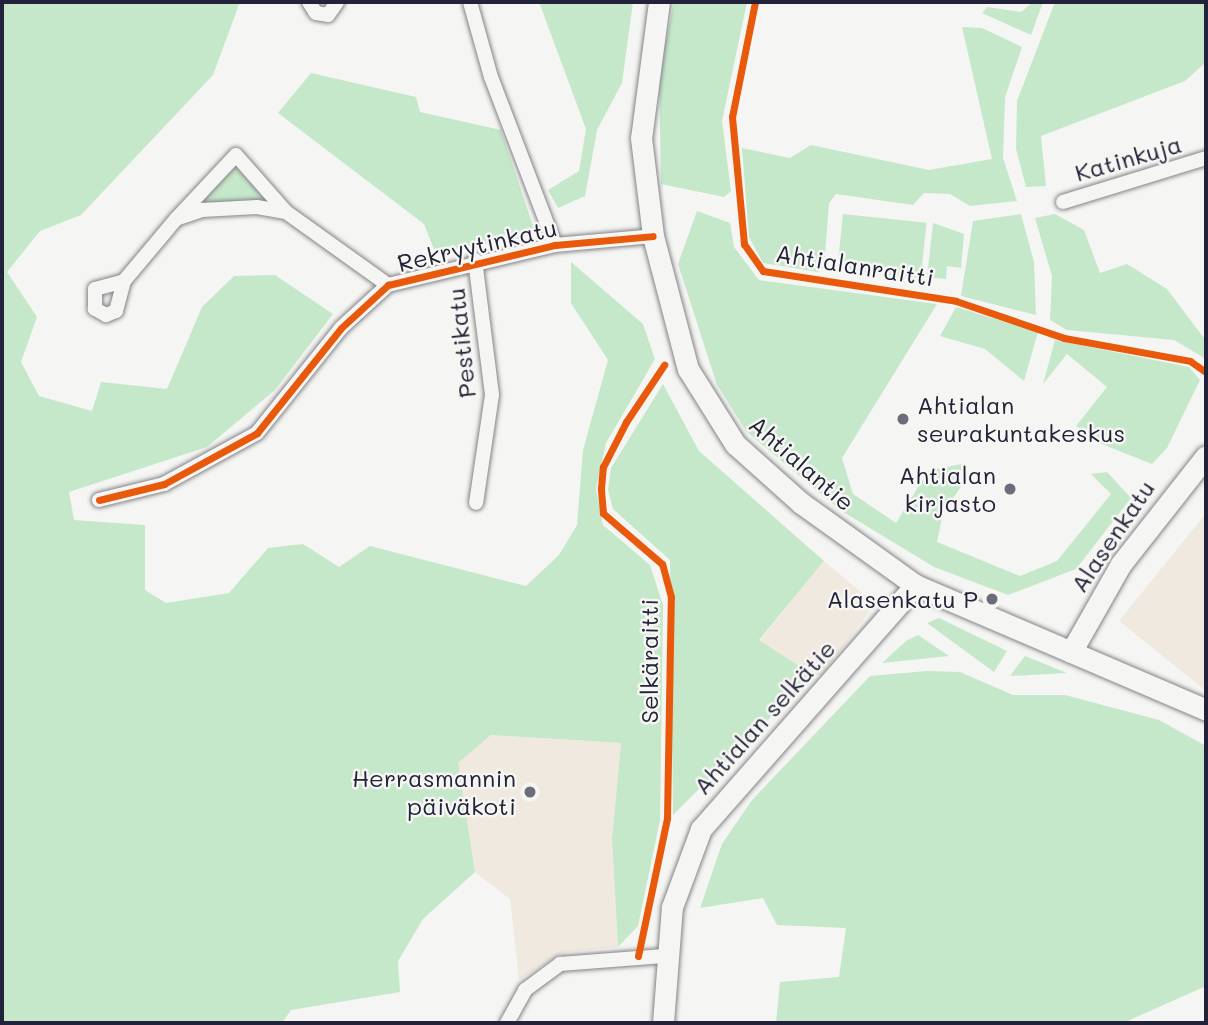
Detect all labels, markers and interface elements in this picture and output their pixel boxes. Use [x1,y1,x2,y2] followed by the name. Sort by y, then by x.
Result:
[1071,129,1185,187] street label: Katinkuja
[395,213,559,277] street label: Rekryytinkatu
[774,238,936,292] street label: Ahtialanraitti
[441,287,481,399] street label: Pestikatu
[917,391,1125,447] place label: Ahtialan seurakuntakeskus
[743,409,861,517] street label: Ahtialantie
[895,411,911,427] marker: Ahtialan seurakuntakeskus
[899,461,996,517] place label: Ahtialan kirjasto
[1064,475,1160,597] street label: Alasenkatu
[1002,481,1018,497] marker: Ahtialan kirjasto
[827,585,978,613] place label: Alasenkatu P
[984,591,1000,607] marker: Alasenkatu P
[635,599,663,723] street label: Selkäraitti
[687,634,841,800] street label: Ahtialan selkätie
[352,764,516,820] place label: Herrasmannin päiväkoti
[522,784,538,800] marker: Herrasmannin päiväkoti

